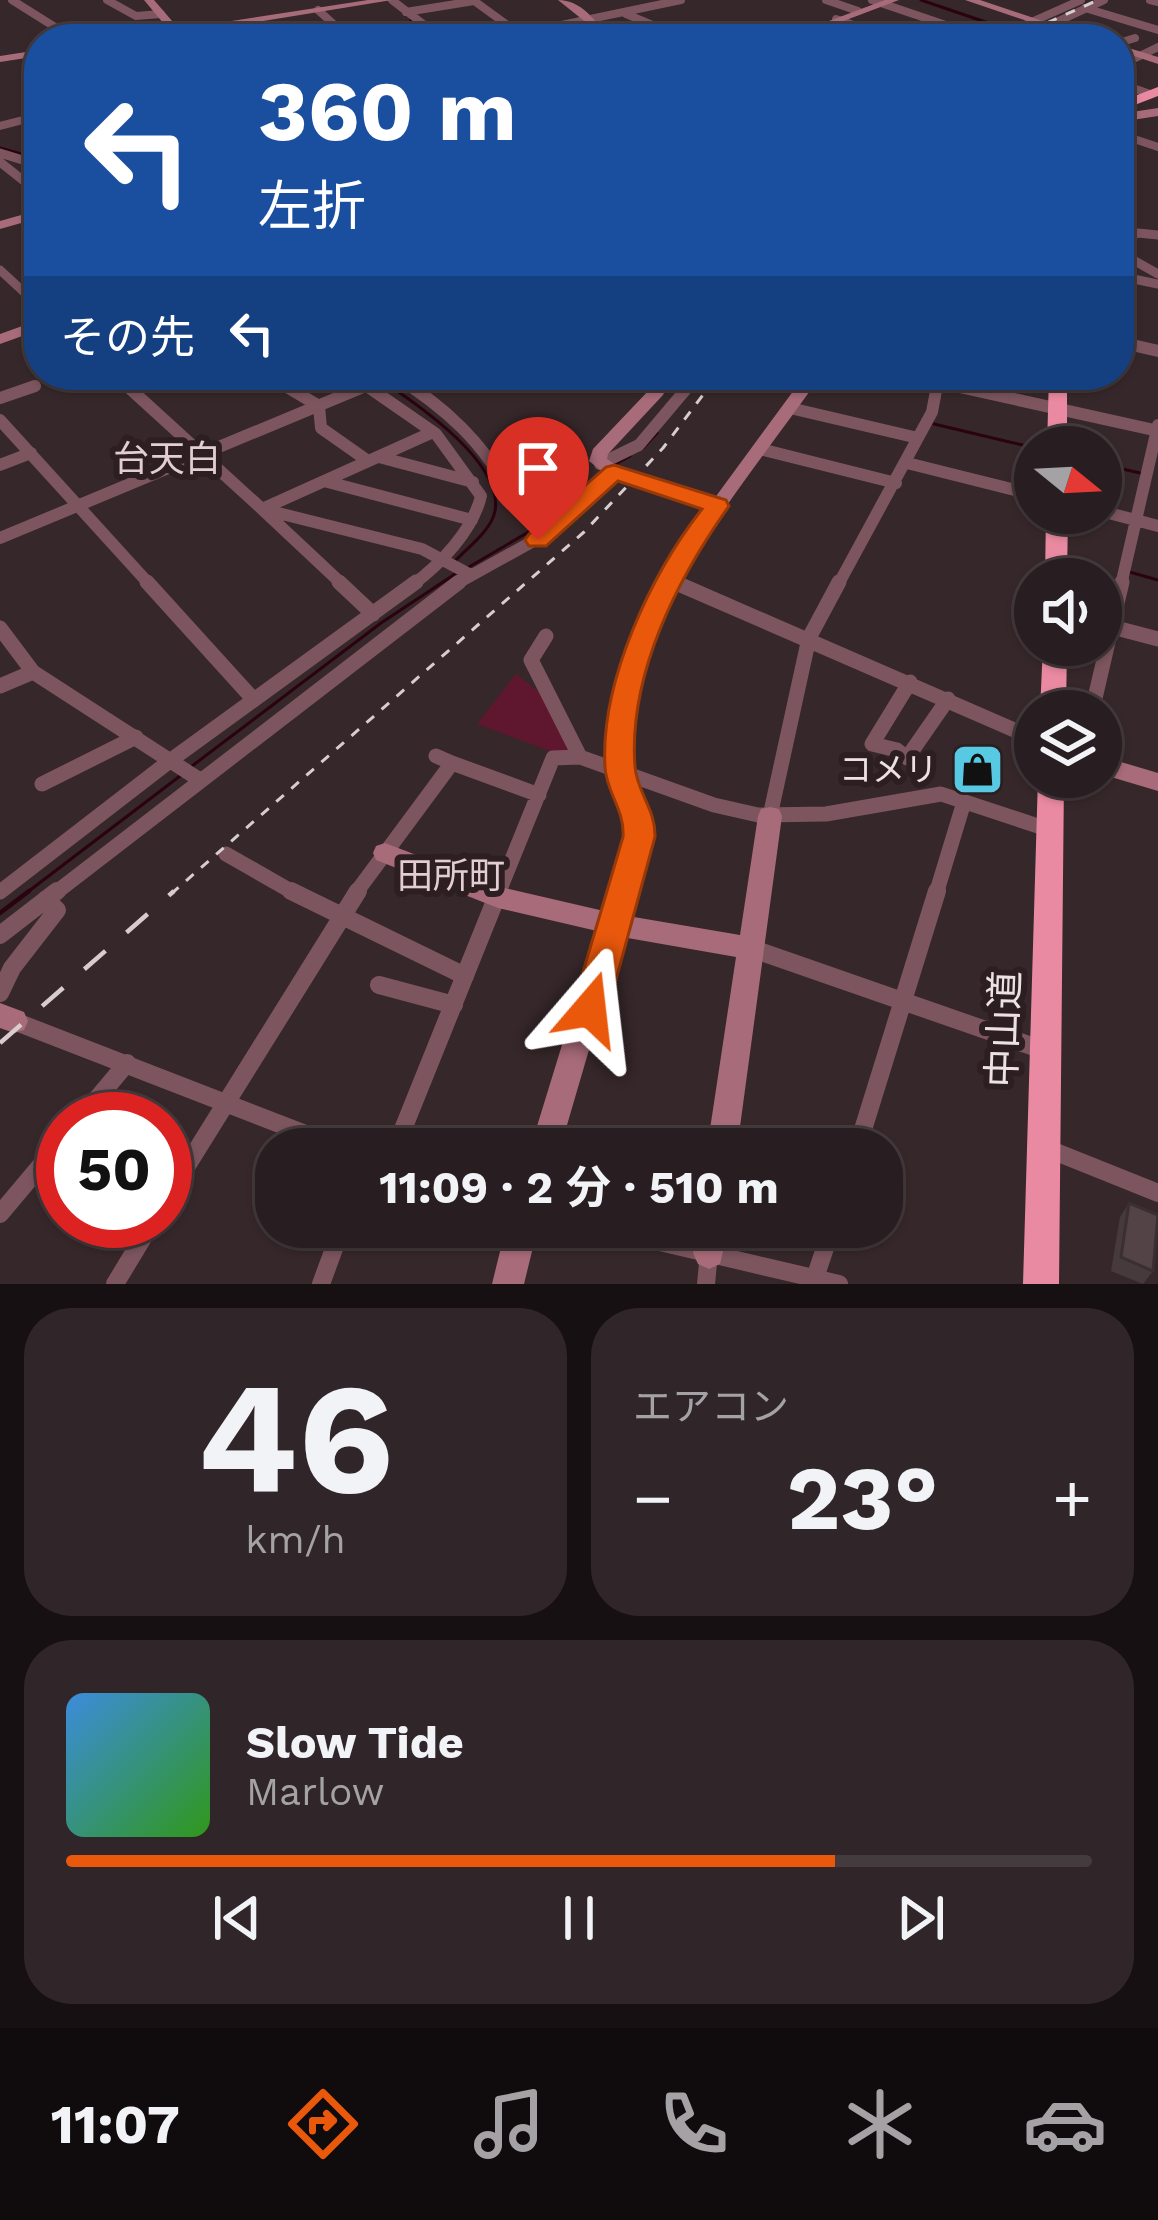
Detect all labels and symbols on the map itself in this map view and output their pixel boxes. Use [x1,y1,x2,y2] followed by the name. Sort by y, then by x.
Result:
[487,417,589,540] pin
[1014,426,1122,534] north arrow
[113,438,221,480] district label: 台天白
[949,741,1005,797] shop icon: コメリ
[839,750,938,789] place label: コメリ
[397,855,505,897] district label: 田所町
[527,946,653,1072] position arrow
[979,970,1028,1088] street label: 中山道
[36,1092,192,1248] speed limit sign: 50

